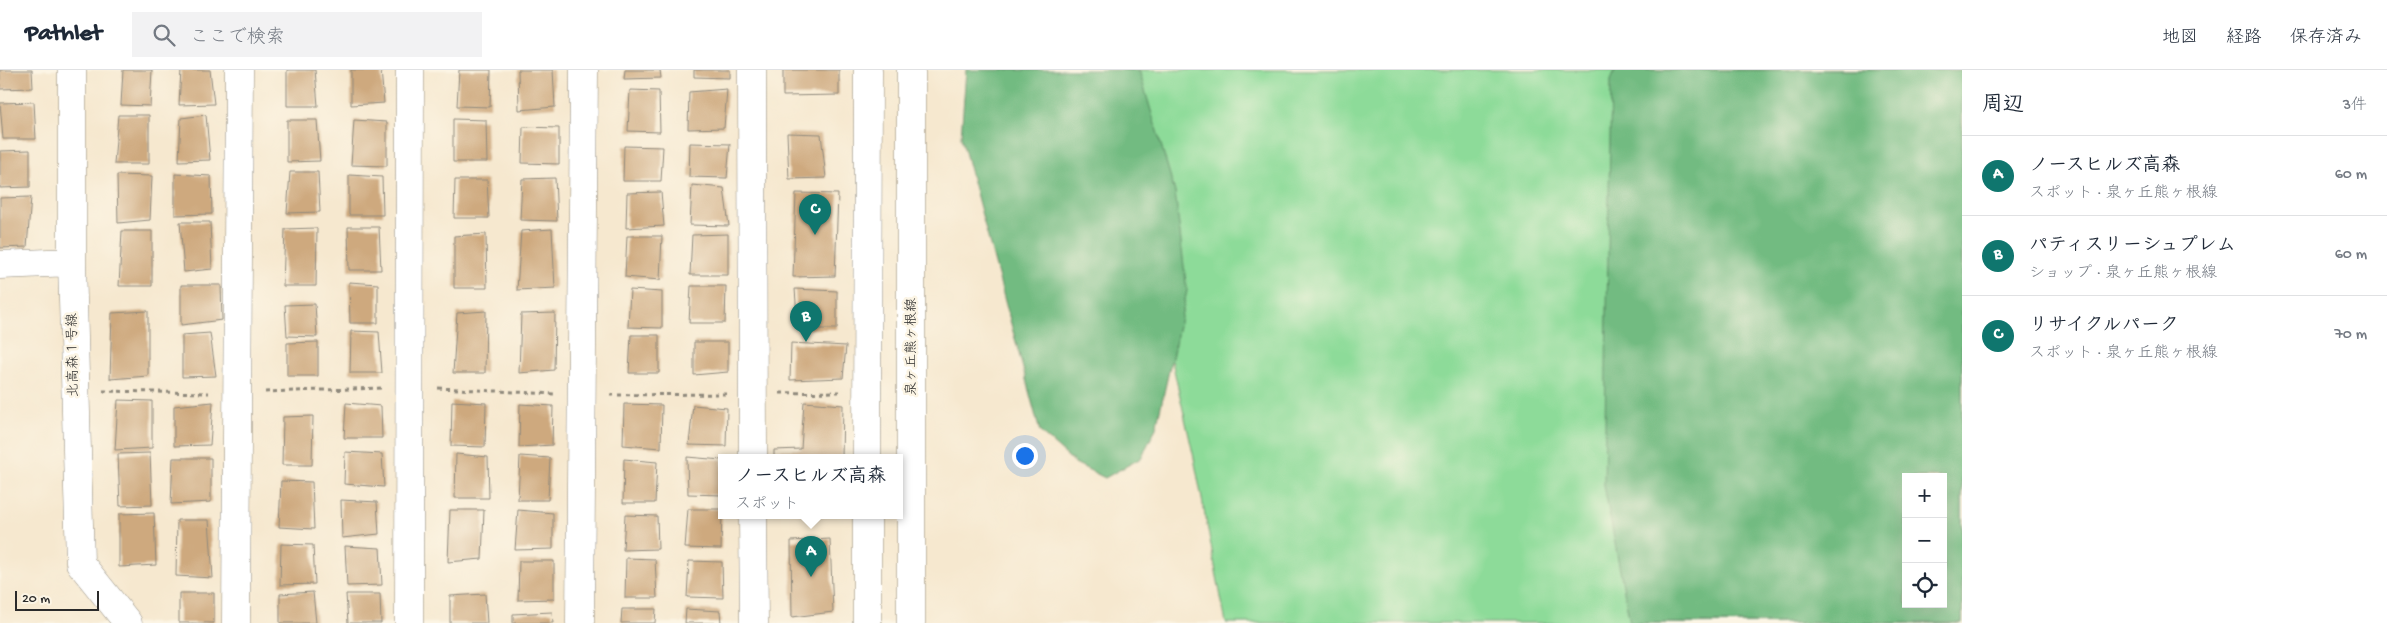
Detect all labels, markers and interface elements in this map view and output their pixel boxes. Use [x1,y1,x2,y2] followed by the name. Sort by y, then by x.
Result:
[132,12,482,57] search box
[25,20,102,49] text: Pathlet
[150,21,178,49] icon: search
[190,27,285,50] text: ここで検索
[2162,28,2198,49] text: 地図
[2226,28,2262,49] text: 経路
[2290,28,2362,49] text: 保存済み
[1982,94,2024,119] text: 周辺
[2343,97,2367,116] text: 3件
[2029,155,2180,178] text: ノースヒルズ高森
[1993,166,2003,185] text: A
[2335,166,2367,185] text: 60 m
[2029,185,2218,204] text: スポット · 泉ヶ丘熊ヶ根線
[799,194,831,235] pin: C
[2029,235,2236,258] text: パティスリーシュプレム
[1994,246,2002,265] text: B
[2335,246,2367,265] text: 60 m
[2029,265,2217,284] text: ショップ · 泉ヶ丘熊ヶ根線
[904,298,921,396] street label: 泉ヶ丘熊ヶ根線
[790,301,822,342] pin: B
[65,313,83,397] street label: 北高森１号線
[2029,315,2179,338] text: リサイクルパーク
[1994,326,2002,345] text: C
[2334,326,2367,345] text: 70 m
[2029,345,2218,364] text: スポット · 泉ヶ丘熊ヶ根線
[1012,443,1038,469] your location
[718,454,903,519] popup
[735,466,886,489] text: ノースヒルズ高森
[1902,473,1947,608] map controls
[1902,473,1947,518] button: +
[735,496,799,515] text: スポット
[1902,518,1947,563] button: −
[795,536,827,577] pin: A
[1902,563,1947,608] button: locate
[15,588,99,611] scale bar
[22,591,50,608] text: 20 m

